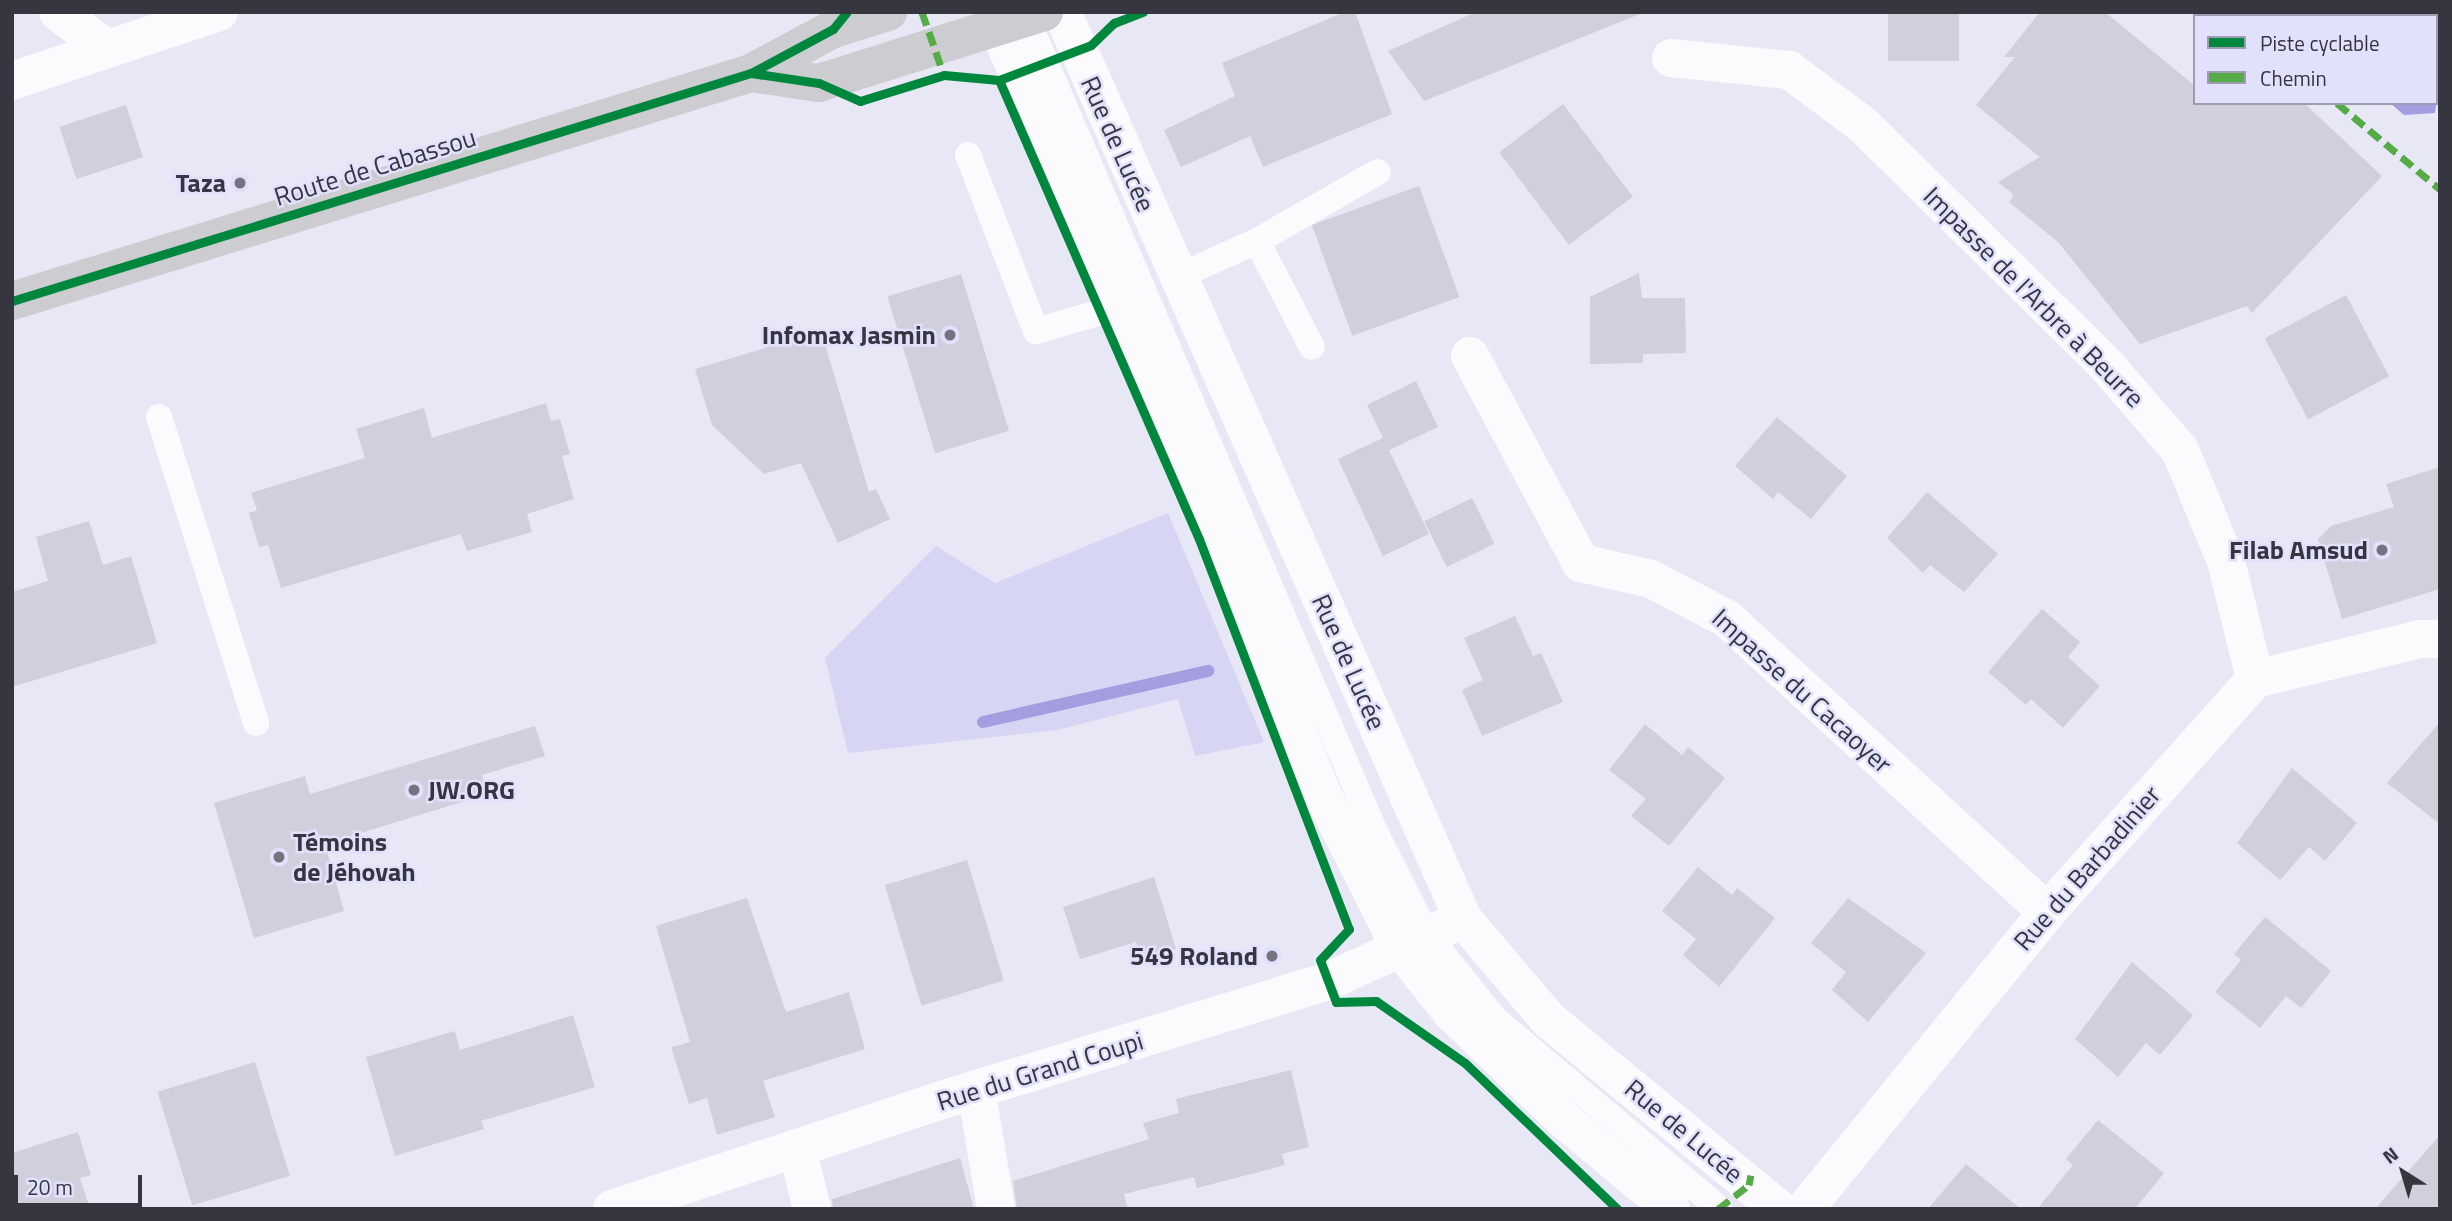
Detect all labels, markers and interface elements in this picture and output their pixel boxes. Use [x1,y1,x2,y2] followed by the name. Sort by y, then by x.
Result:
[2193,14,2438,105] legend
[2260,27,2380,59] text: Piste cyclable
[2260,62,2327,94] text: Chemin
[1074,72,1162,216] street label: Rue de Lucée
[270,121,480,213] street label: Route de Cabassou
[176,167,226,199] place label: Taza
[232,175,248,191] marker: Taza
[1917,180,2151,414] street label: Impasse de l'Arbre à Beurre
[762,319,936,351] place label: Infomax Jasmin
[942,327,958,343] marker: Infomax Jasmin
[2229,534,2368,566] place label: Filab Amsud
[2374,542,2390,558] marker: Filab Amsud
[1305,590,1393,734] street label: Rue de Lucée
[1706,602,1898,780] street label: Impasse du Cacaoyer
[428,774,515,806] place label: JW.ORG
[2007,779,2167,957] street label: Rue du Barbadinier
[406,782,422,798] marker: JW.ORG
[293,826,416,888] place label: Témoins de Jéhovah
[271,849,287,865] marker: Témoins de Jéhovah
[1130,940,1258,972] place label: 549 Roland
[1264,948,1280,964] marker: 549 Roland
[933,1025,1147,1117] street label: Rue du Grand Coupi
[1619,1073,1749,1189] street label: Rue de Lucée
[2368,1137,2438,1207] north arrow
[2376,1139,2404,1170] text: N
[18,1162,145,1206] scale bar
[27,1171,73,1203] text: 20 m

